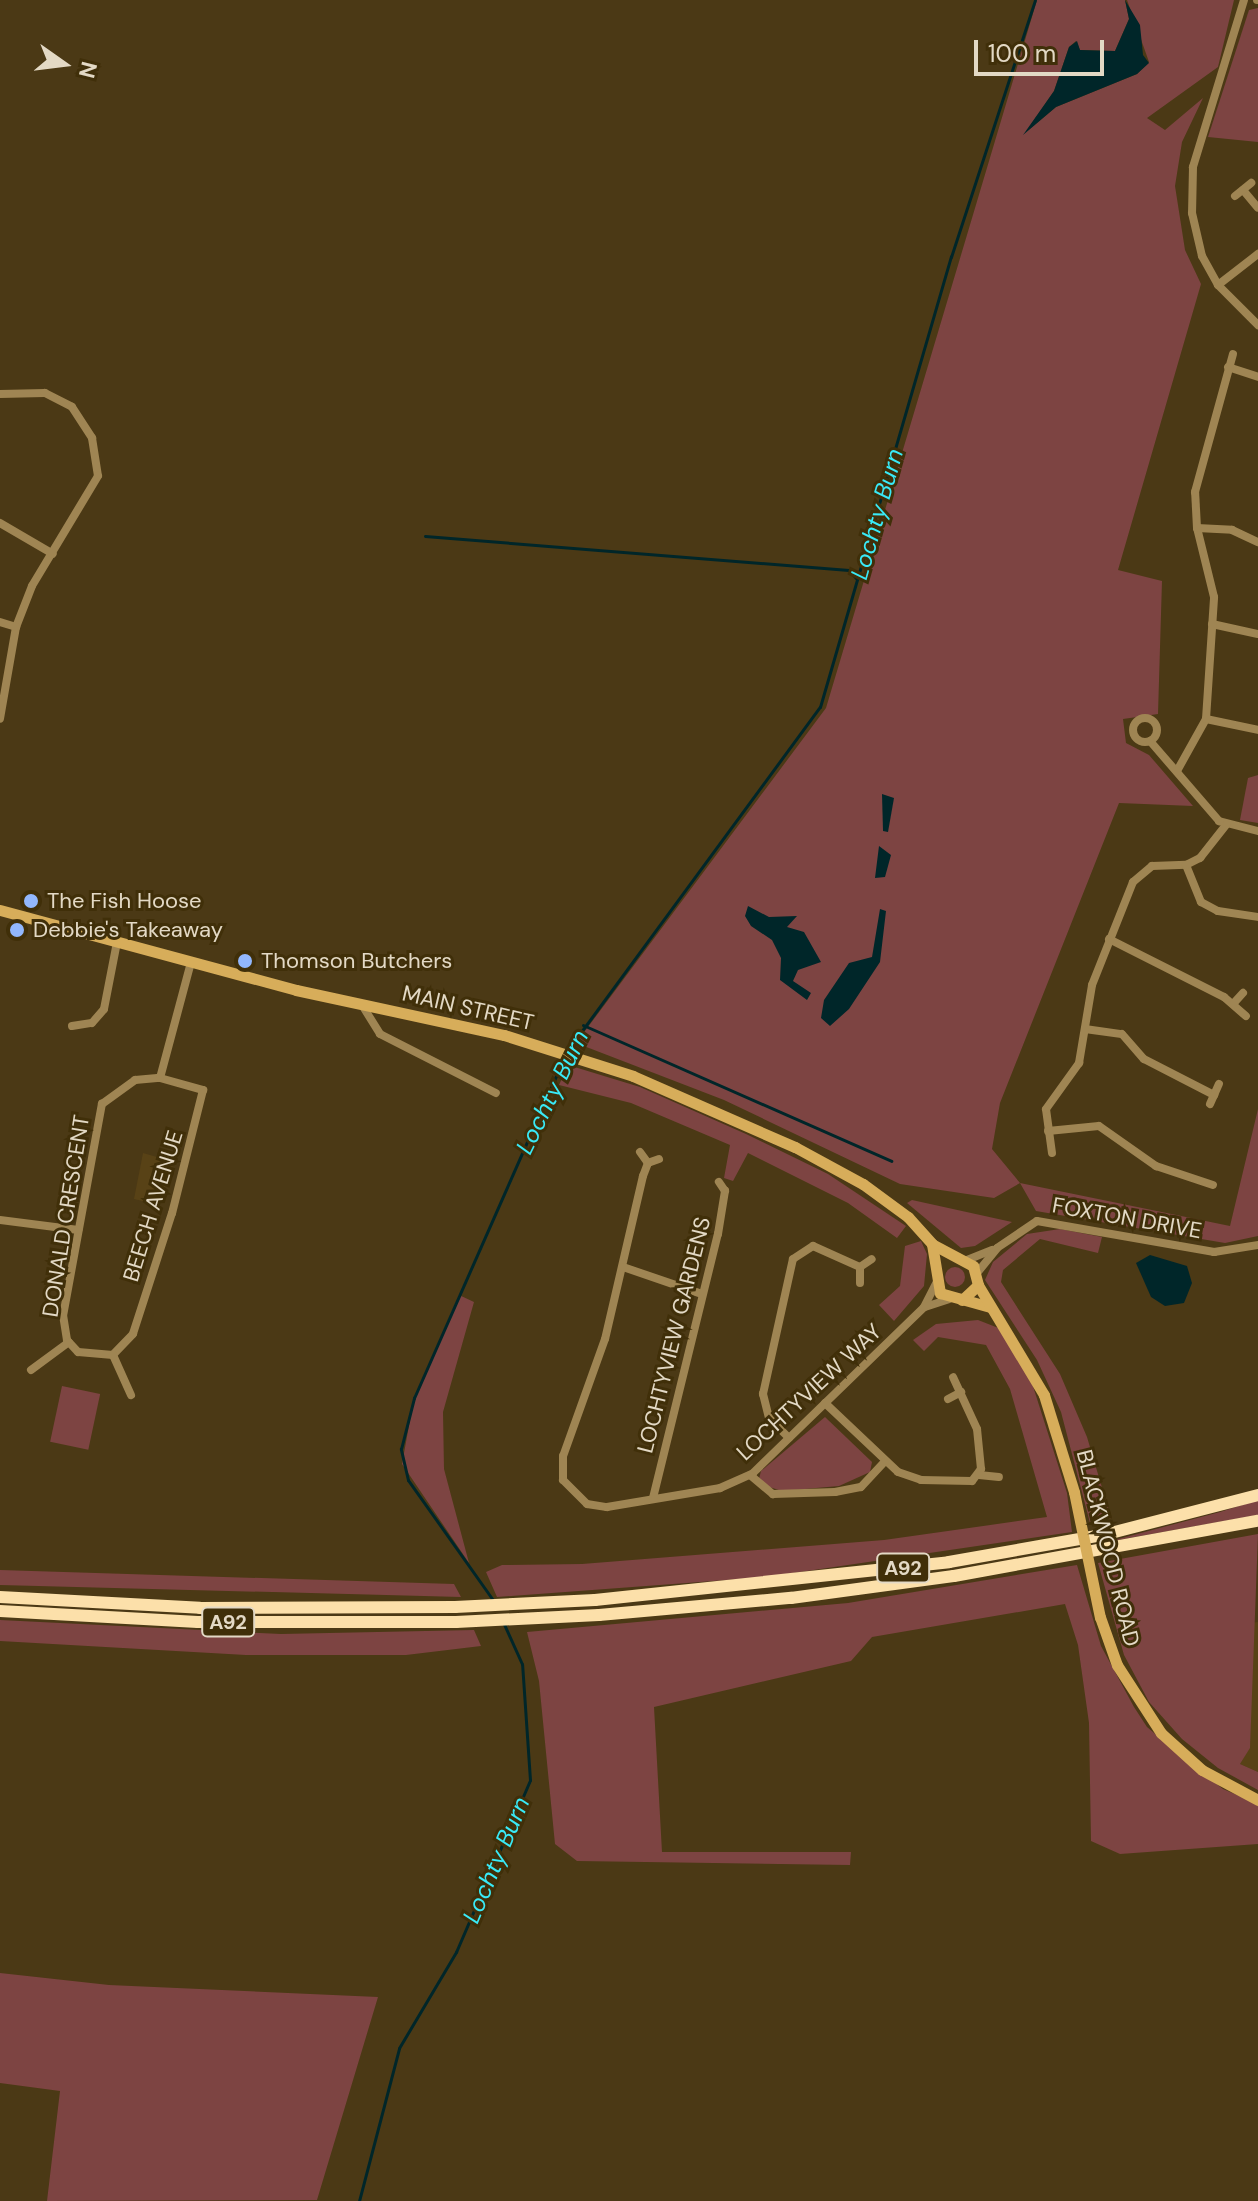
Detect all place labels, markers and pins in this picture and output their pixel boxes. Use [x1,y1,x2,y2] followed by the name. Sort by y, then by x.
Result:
[47,888,202,914] place label: The Fish Hoose
[22,892,40,910] marker: The Fish Hoose
[33,917,223,943] place label: Debbie's Takeaway
[8,921,26,939] marker: Debbie's Takeaway
[261,948,452,974] place label: Thomson Butchers
[236,952,254,970] marker: Thomson Butchers

